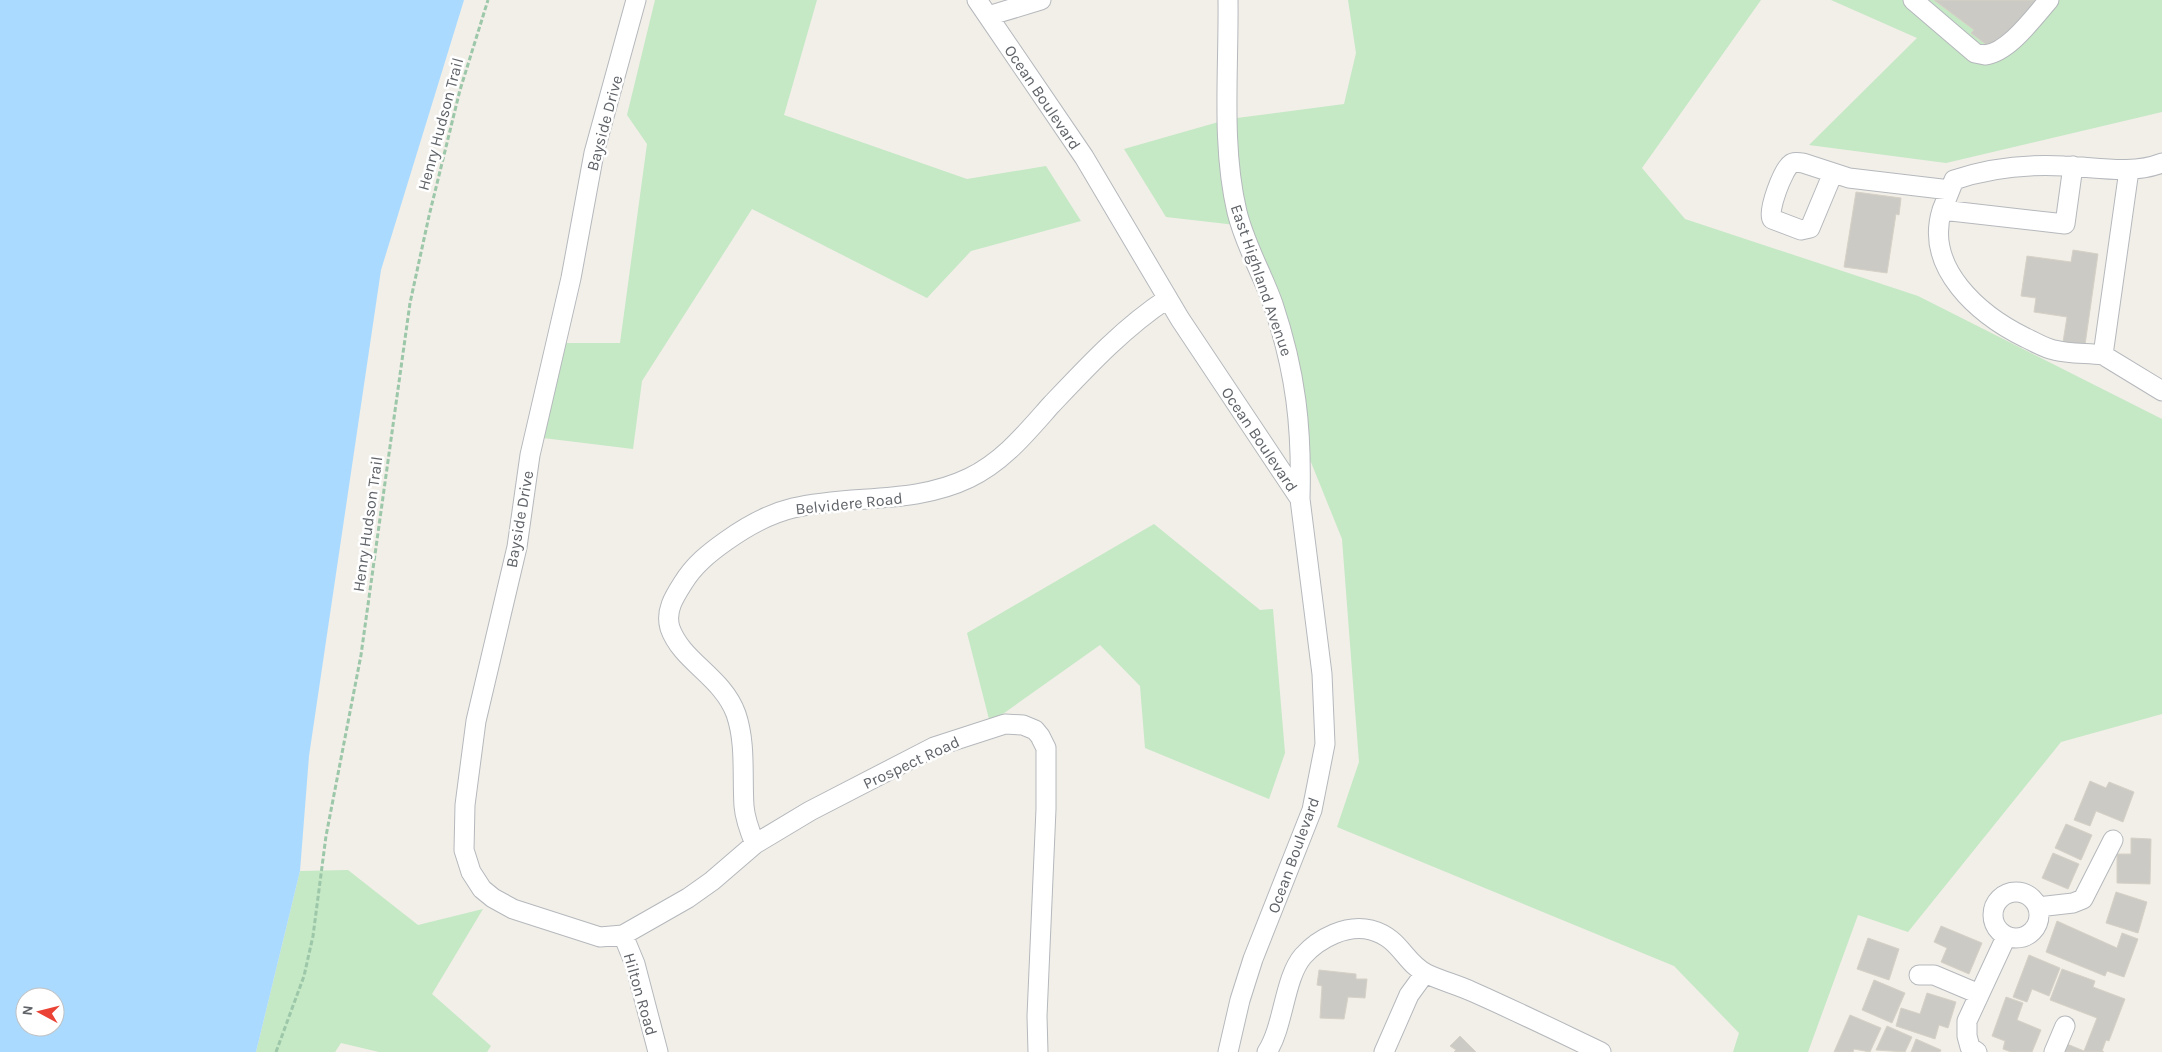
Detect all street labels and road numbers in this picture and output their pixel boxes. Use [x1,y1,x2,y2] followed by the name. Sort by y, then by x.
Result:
[1001,41,1085,153] street label: Ocean Boulevard
[414,56,467,193] street label: Henry Hudson Trail
[583,73,626,173] street label: Bayside Drive
[1227,202,1296,358] street label: East Highland Avenue
[1218,383,1302,495] street label: Ocean Boulevard
[349,455,386,593] street label: Henry Hudson Trail
[502,469,537,569] street label: Bayside Drive
[794,488,904,519] street label: Belvidere Road
[860,732,962,793] street label: Prospect Road
[1264,794,1323,916] street label: Ocean Boulevard
[620,951,661,1038] street label: Hilton Road

